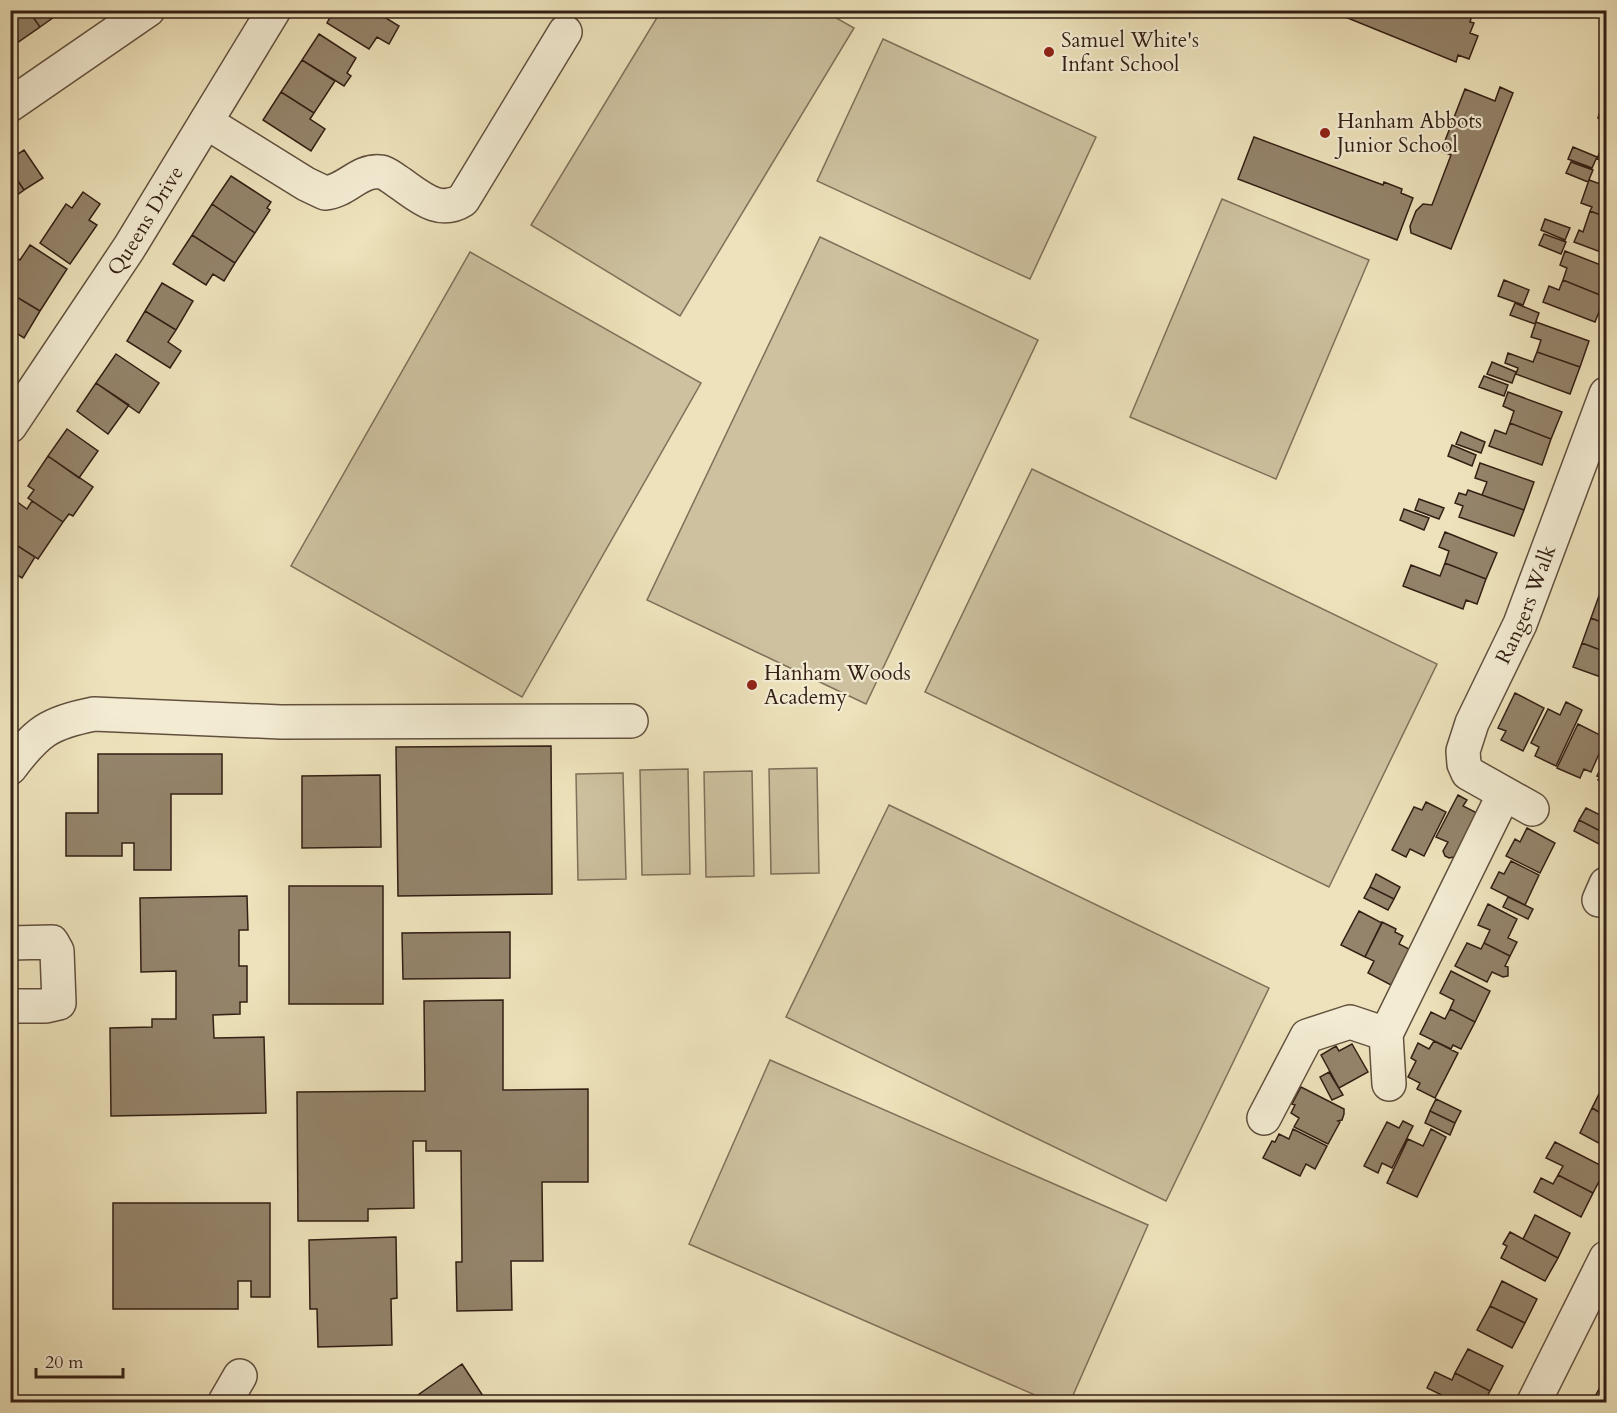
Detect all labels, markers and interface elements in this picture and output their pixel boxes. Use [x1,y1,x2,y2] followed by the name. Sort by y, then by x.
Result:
[1061,26,1199,79] place label: Samuel White's Infant School
[1042,45,1056,59] marker: Samuel White's Infant School
[1334,107,1482,160] place label: Hanham Abbots Junior School
[1318,126,1332,140] marker: Hanham Abbots Junior School
[101,160,191,281] street label: Queens Drive
[1489,540,1563,669] street label: Rangers Walk
[764,659,911,712] place label: Hanham Woods Academy
[745,678,759,692] marker: Hanham Woods Academy
[36,1341,123,1379] scale bar
[45,1350,84,1375] text: 20 m

